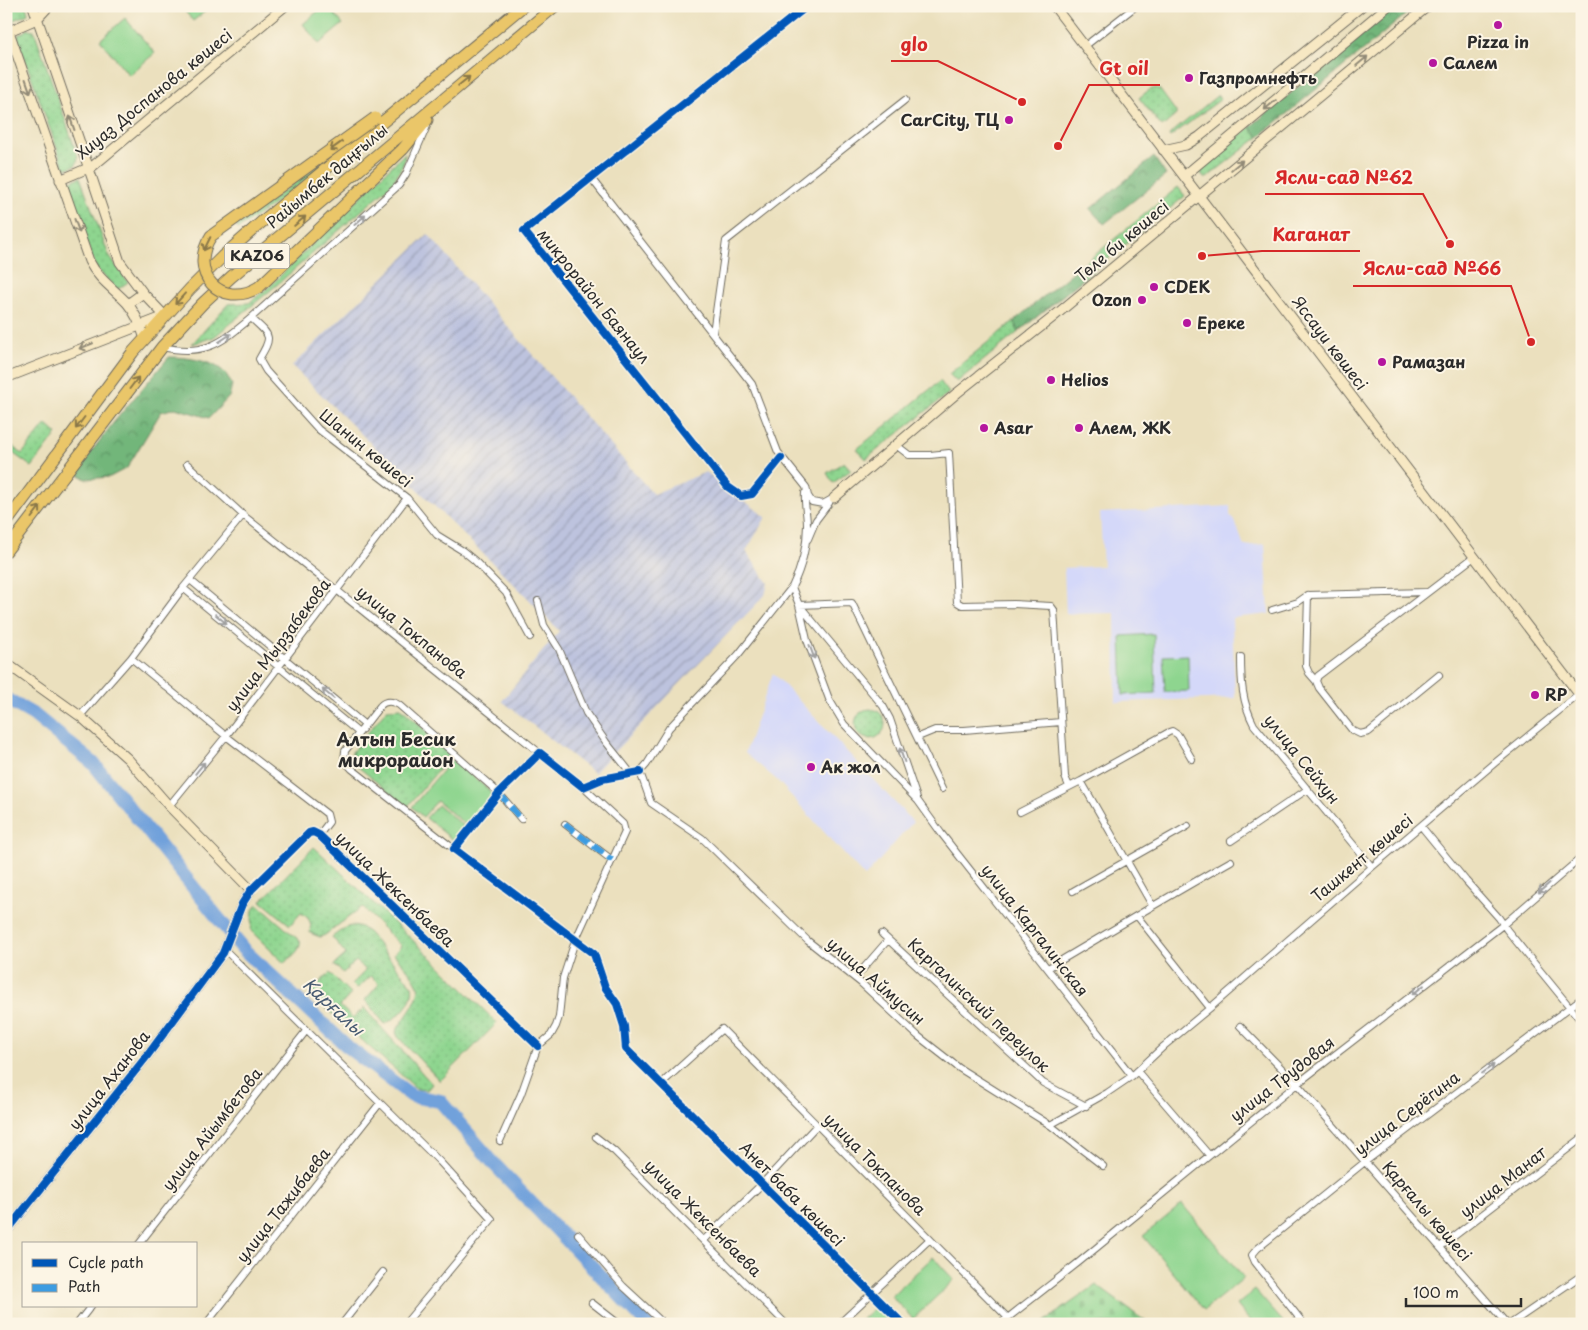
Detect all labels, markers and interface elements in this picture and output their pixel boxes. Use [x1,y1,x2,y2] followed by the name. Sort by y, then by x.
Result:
[1492,19,1504,31] marker: Pizza in
[70,22,237,164] street label: Хиуаз Доспанова көшесі
[891,28,938,61] callout: glo
[1467,29,1529,53] place label: Pizza in
[900,30,928,57] text: glo
[1443,50,1498,74] place label: Салем
[1089,52,1160,85] callout: Gt oil
[1099,54,1149,81] text: Gt oil
[1355,55,1368,67] one-way arrow
[1427,57,1439,69] marker: Салем
[1199,65,1317,89] place label: Газпромнефть
[1183,72,1195,84] marker: Газпромнефть
[457,76,470,87] one-way arrow
[24,78,33,93] one-way arrow
[1264,99,1277,110] one-way arrow
[900,107,999,131] place label: CarCity, ТЦ
[1003,114,1015,126] marker: CarCity, ТЦ
[67,115,77,131] one-way arrow
[260,117,392,233] street label: Райымбек даңғылы
[329,141,343,152] one-way arrow
[1230,160,1243,171] one-way arrow
[1265,161,1423,194] callout: Ясли-сад №62
[1275,163,1413,190] text: Ясли-сад №62
[1069,194,1174,287] street label: Төле би көшесі
[354,214,367,225] one-way arrow
[293,215,306,226] one-way arrow
[73,217,82,233] one-way arrow
[1262,218,1360,251] callout: Каганат
[1272,220,1351,247] text: Каганат
[533,223,657,368] street label: микрорайон Баянаул
[202,237,212,252] one-way arrow
[224,244,290,268] road number: KАZ06
[1353,253,1511,286] callout: Ясли-сад №66
[1363,254,1501,281] text: Ясли-сад №66
[1164,274,1211,298] place label: CDEK
[1148,281,1160,293] marker: CDEK
[1092,287,1132,311] place label: Ozon
[1287,290,1374,395] street label: Яссауи көшесі
[174,293,186,305] one-way arrow
[1136,294,1148,306] marker: Ozon
[1197,310,1245,334] place label: Ереке
[1181,317,1193,329] marker: Ереке
[218,333,232,344] one-way arrow
[79,342,95,351] one-way arrow
[1392,349,1465,373] place label: Рамазан
[1376,356,1388,368] marker: Рамазан
[1061,367,1109,391] place label: Helios
[1045,374,1057,386] marker: Helios
[129,377,140,390] one-way arrow
[315,402,418,492] street label: Шанин көшесі
[993,415,1034,439] place label: Asar
[1088,415,1171,439] place label: Алем, ЖК
[75,416,86,429] one-way arrow
[978,422,990,434] marker: Asar
[1073,422,1085,434] marker: Алем, ЖК
[31,505,41,519] one-way arrow
[219,573,335,716] street label: улица Мырзабекова
[352,579,473,683] street label: улица Токпанова
[214,614,227,625] one-way arrow
[808,644,817,660] one-way arrow
[1545,682,1568,706] place label: RP
[322,688,335,699] one-way arrow
[1529,689,1541,701] marker: RP
[1259,708,1346,808] street label: улица Сейхун
[335,725,456,773] district label: Алтын Бесик микрорайон
[897,748,906,763] one-way arrow
[820,754,881,778] place label: Ак жол
[805,761,817,773] marker: Ак жол
[194,762,205,775] one-way arrow
[1305,807,1417,907] street label: Ташкент көшесі
[331,825,461,952] street label: улица Жексенбаева
[976,858,1095,1001] street label: улица Каргалинская
[1538,883,1551,894] one-way arrow
[822,931,931,1030] street label: улица Аймусин
[903,932,1057,1077] street label: Каргалинский переулок
[297,970,372,1043] water label: Қарғалы
[1412,985,1425,996] one-way arrow
[62,1025,155,1134] street label: улица Аханова
[1224,1030,1339,1127] street label: улица Трудовая
[155,1062,267,1195] street label: улица Айымбетова
[1481,1064,1495,1074] one-way arrow
[1349,1065,1464,1160] street label: улица Серёгина
[819,1107,932,1220] street label: улица Токпанова
[735,1135,851,1251] street label: Анет баба көшесі
[1454,1139,1552,1223] street label: улица Манат
[229,1142,335,1267] street label: улица Тажибаева
[639,1153,768,1282] street label: улица Жексенбаева
[1377,1155,1478,1266] street label: Қарғалы көшесі
[22,1242,198,1308] legend
[68,1250,144,1273] text: Cycle path
[68,1274,100,1297] text: Path
[1406,1275,1520,1307] scale bar
[1413,1280,1459,1303] text: 100 m

